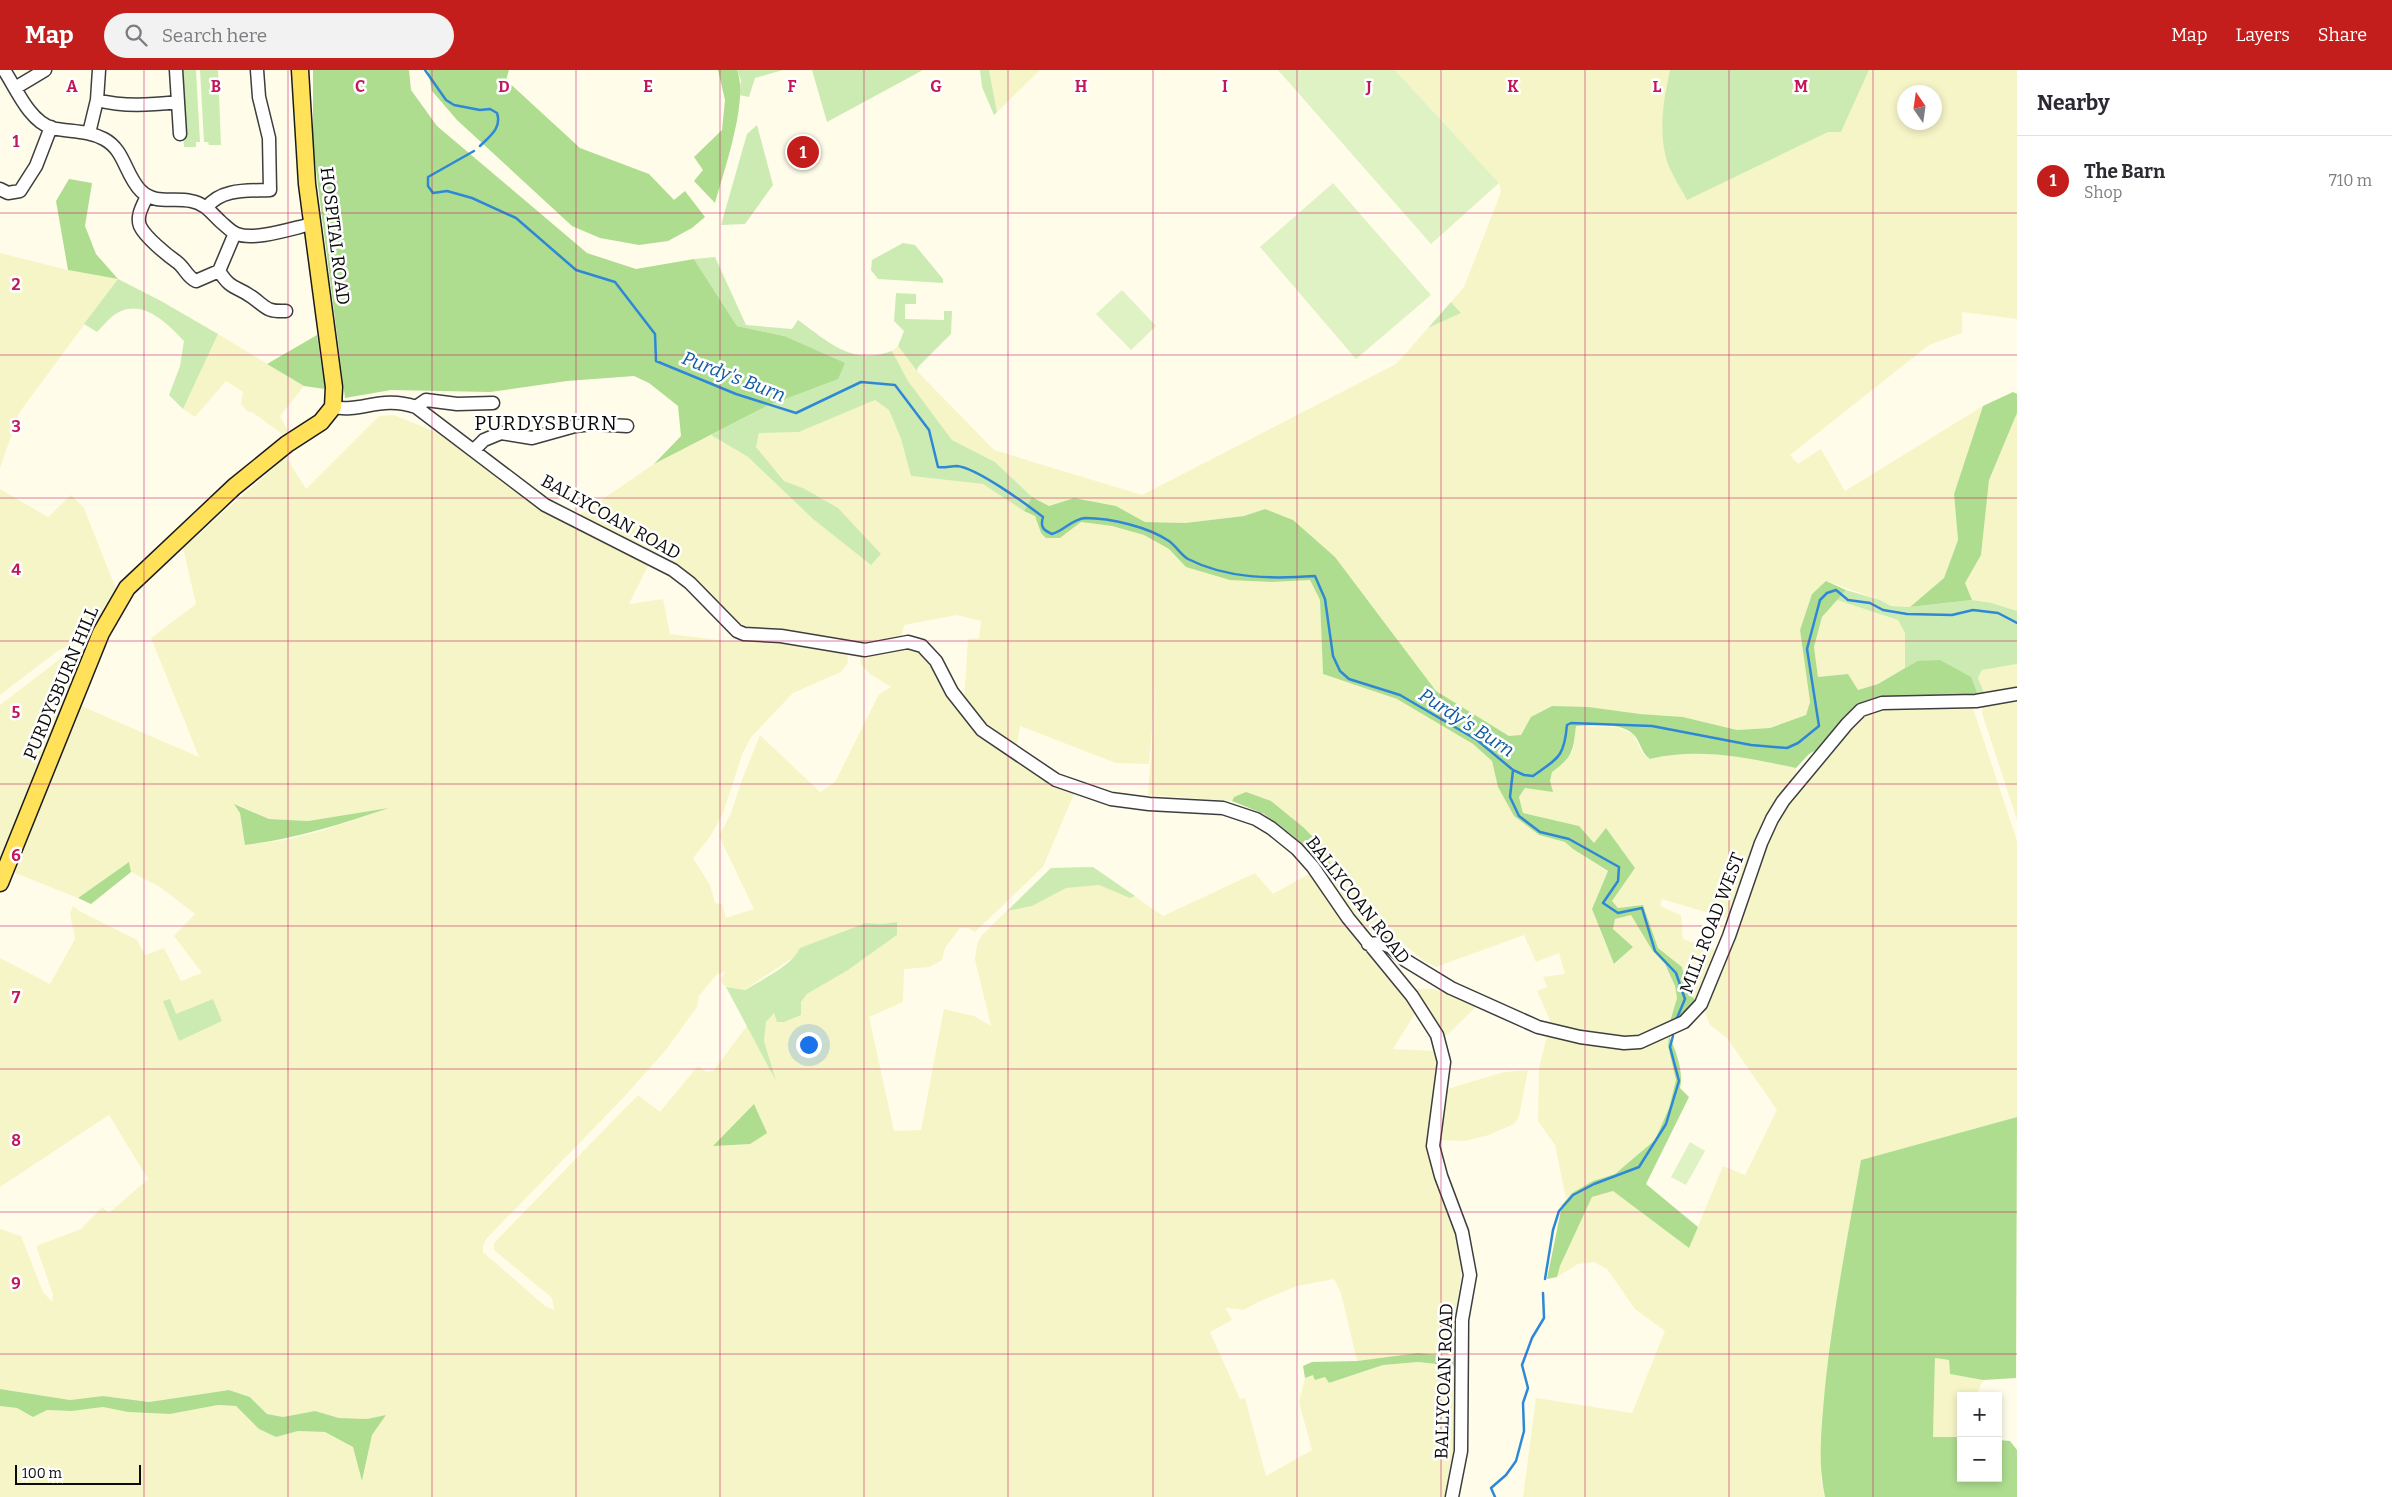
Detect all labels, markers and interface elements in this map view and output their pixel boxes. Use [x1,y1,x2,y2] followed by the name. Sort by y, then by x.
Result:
[104,13,454,58] search box
[25,21,74,49] text: Map
[122,21,150,49] icon: search
[162,24,267,47] text: Search here
[2171,24,2207,46] text: Map
[2235,24,2290,46] text: Layers
[2318,24,2367,46] text: Share
[66,77,78,96] text: A
[211,77,221,96] text: B
[355,77,365,96] text: C
[498,77,510,96] text: D
[643,77,653,96] text: E
[788,77,797,96] text: F
[930,77,942,96] text: G
[1075,77,1088,96] text: H
[1222,77,1228,96] text: I
[1365,77,1372,96] text: J
[1507,77,1519,96] text: K
[1653,77,1662,96] text: L
[1794,77,1808,96] text: M
[1897,85,1942,130] north arrow
[2037,90,2110,116] text: Nearby
[13,132,20,151] text: 1
[787,133,819,171] pin: 1
[2084,160,2165,183] text: The Barn
[316,166,354,306] street label: HOSPITAL ROAD
[2050,171,2056,190] text: 1
[2329,171,2372,190] text: 710 m
[2084,183,2122,202] text: Shop
[11,275,21,294] text: 2
[679,346,789,407] water label: Purdy's Burn
[474,411,618,435] district label: PURDYSBURN
[11,417,21,436] text: 3
[537,470,685,564] street label: BALLYCOAN ROAD
[11,560,21,579] text: 4
[19,603,103,763] street label: PURDYSBURN HILL
[1415,683,1519,762] water label: Purdy's Burn
[12,703,21,722] text: 5
[1301,832,1415,968] street label: BALLYCOAN ROAD
[11,846,21,865] text: 6
[1675,849,1749,997] street label: MILL ROAD WEST
[12,988,21,1007] text: 7
[796,1032,822,1058] your location
[11,1131,21,1150] text: 8
[11,1274,21,1293] text: 9
[1430,1303,1458,1459] street label: BALLYCOAN ROAD
[1957,1392,2002,1482] map controls
[1957,1392,2002,1437] button: +
[1957,1437,2002,1482] button: −
[15,1462,141,1485] scale bar
[22,1465,62,1482] text: 100 m

